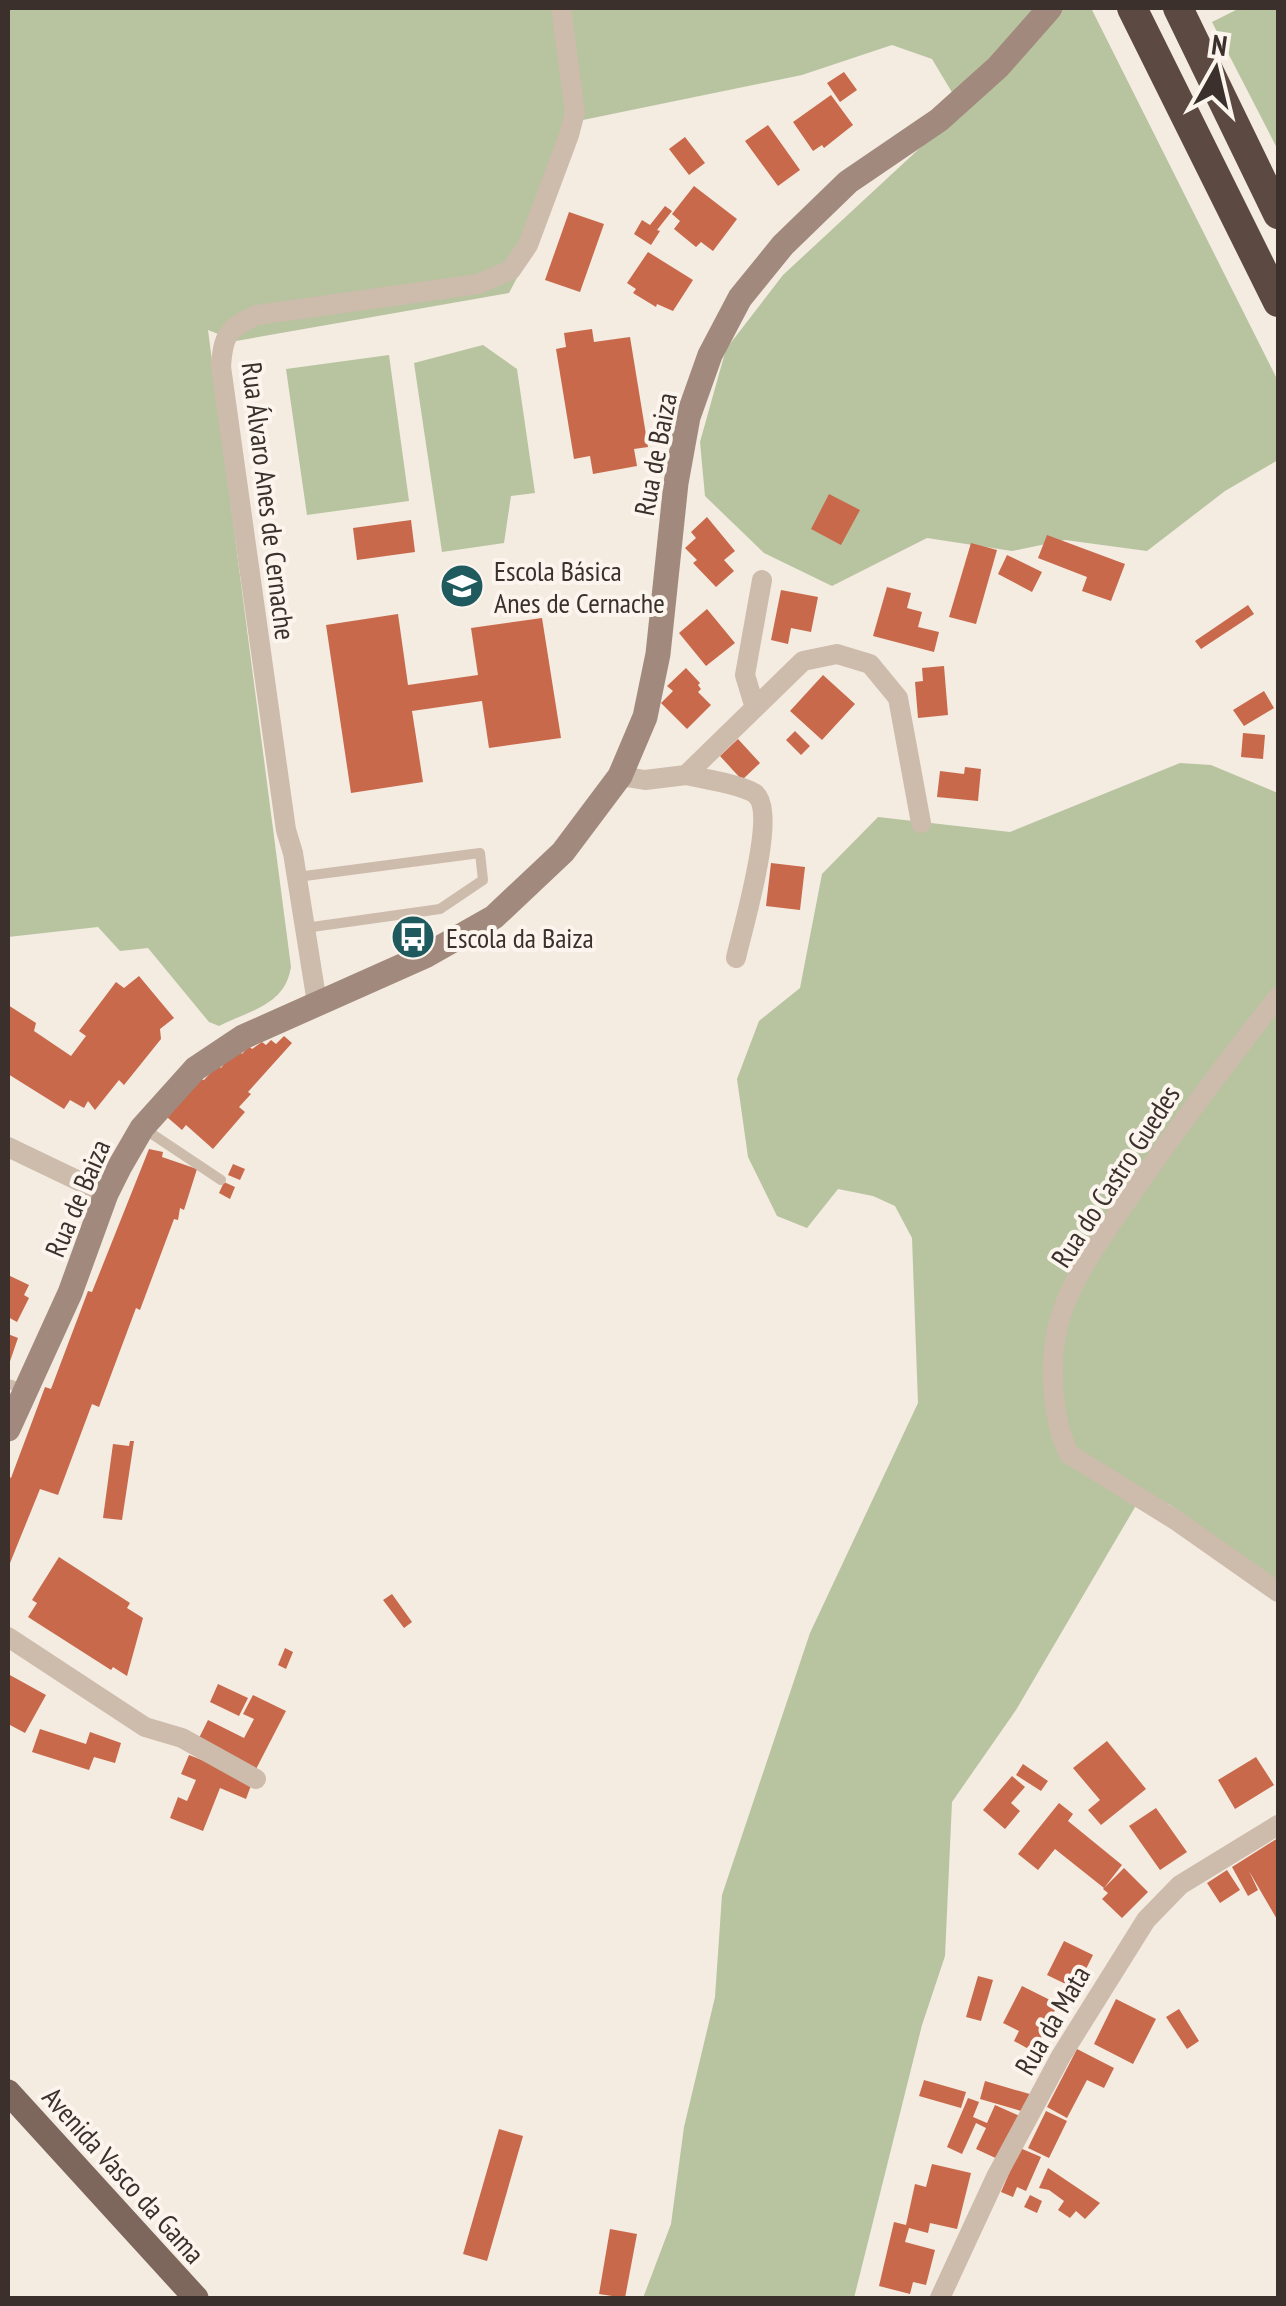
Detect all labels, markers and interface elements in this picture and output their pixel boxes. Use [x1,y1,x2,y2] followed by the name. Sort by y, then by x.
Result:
[1166,20,1266,120] north arrow
[1209,25,1230,64] text: N
[234,360,304,642] street label: Rua Álvaro Anes de Cernache
[625,390,685,518] street label: Rua de Baiza
[494,552,665,621] place label: Escola Básica Anes de Cernache
[439,563,485,609] school or university icon: Escola Básica Anes de Cernache
[390,914,436,960] bus stop icon: Escola da Baiza
[446,919,594,956] place label: Escola da Baiza
[1042,1078,1188,1274] street label: Rua do Castro Guedes
[36,1134,118,1262] street label: Rua de Baiza
[1006,1959,1098,2081] street label: Rua da Mata
[35,2079,213,2271] street label: Avenida Vasco da Gama

